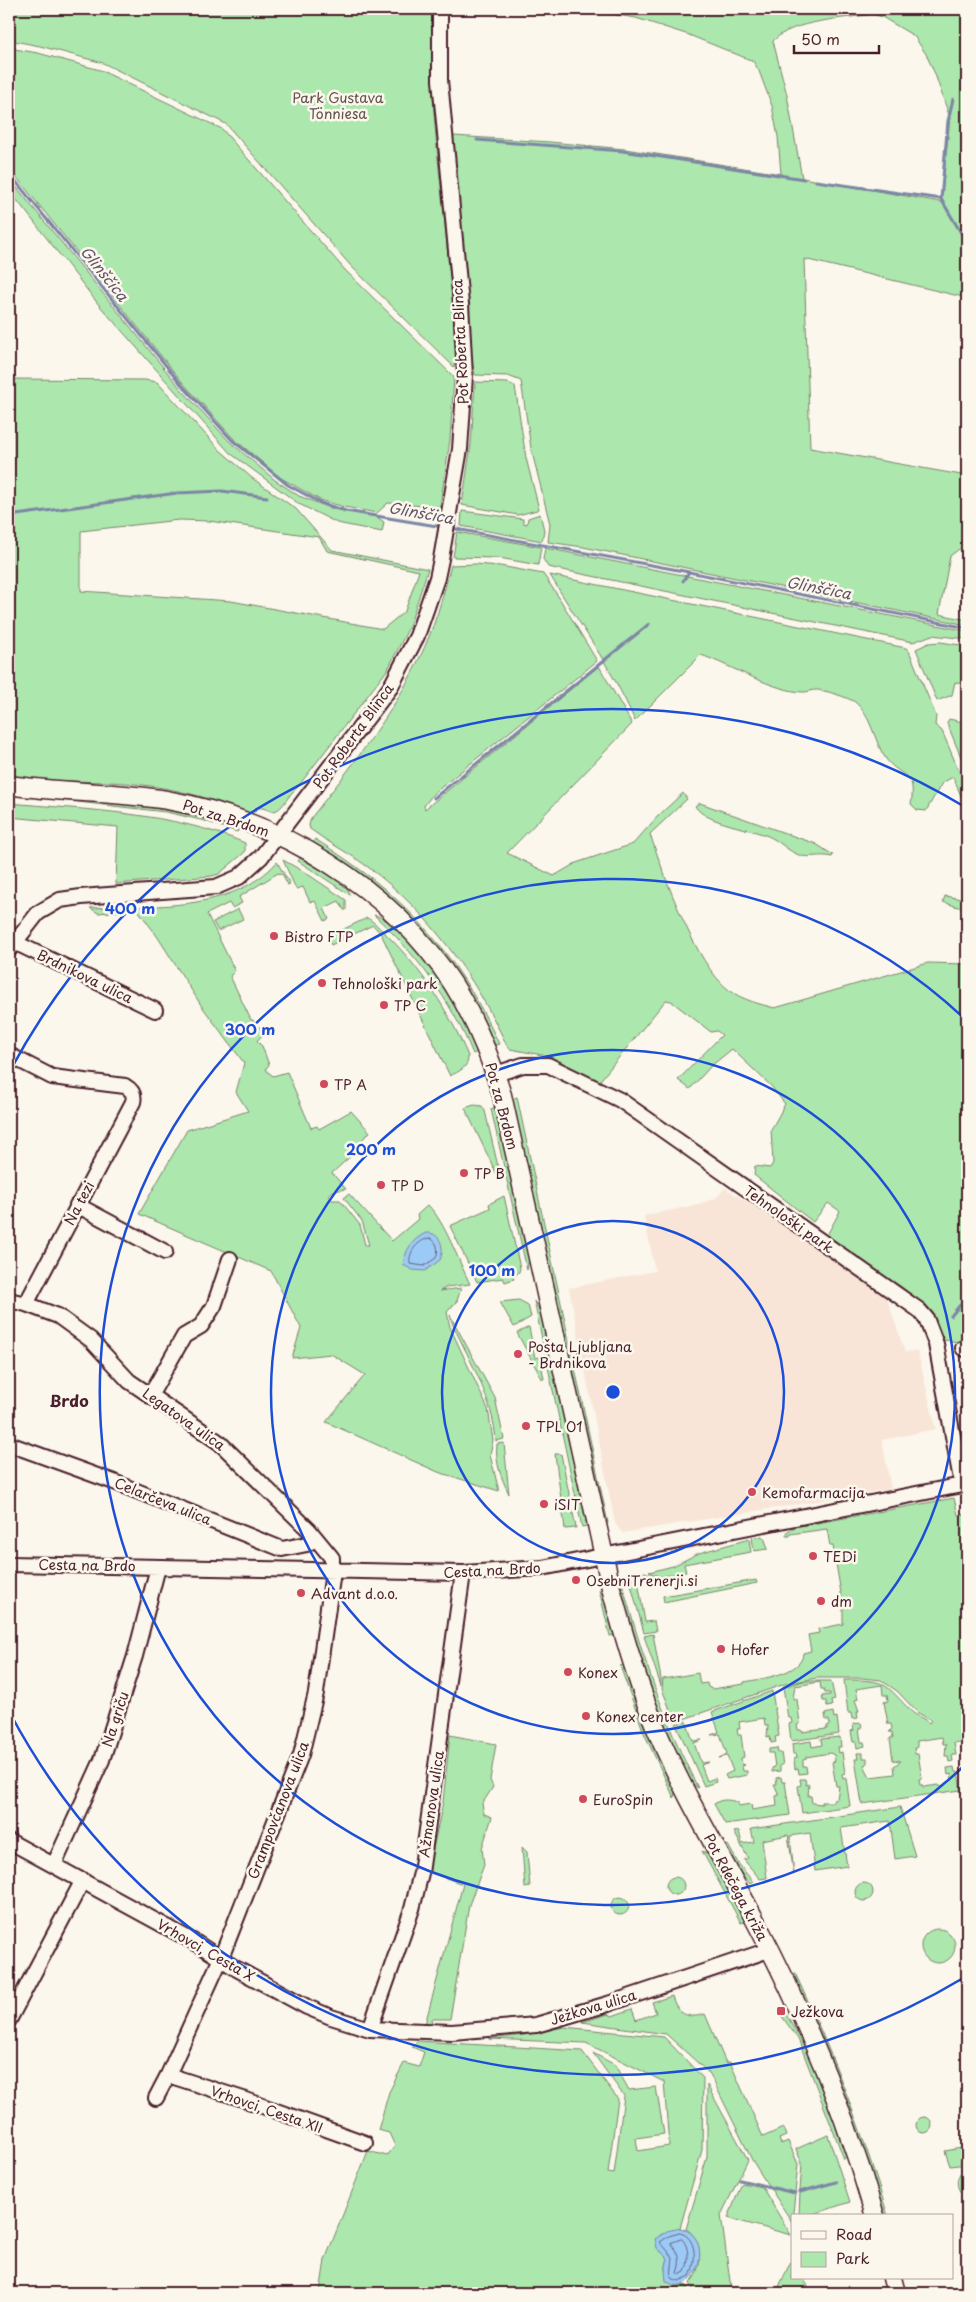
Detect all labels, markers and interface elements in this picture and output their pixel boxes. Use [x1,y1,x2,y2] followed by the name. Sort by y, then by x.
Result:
[794,22,878,54] scale bar
[801,27,840,50] text: 50 m
[292,87,384,124] park label: Park Gustava Tönniesa
[76,240,135,306] water label: Glinščica
[446,279,474,405] street label: Pot Roberta Blinca
[387,495,456,529] water label: Glinščica
[785,569,854,605] water label: Glinščica
[308,679,399,793] street label: Pot Roberta Blinca
[180,794,272,842] street label: Pot za Brdom
[105,896,155,919] text: 400 m
[284,926,354,947] place label: Bistro FTP
[268,930,280,942] marker: Bistro FTP
[34,944,137,1008] street label: Brdnikova ulica
[332,973,438,994] place label: Tehnološki park
[316,977,328,989] marker: Tehnološki park
[394,995,426,1016] place label: TP C
[378,999,390,1011] marker: TP C
[225,1017,275,1040] text: 300 m
[480,1060,524,1152] street label: Pot za Brdom
[334,1074,367,1095] place label: TP A
[318,1078,330,1090] marker: TP A
[346,1137,396,1160] text: 200 m
[474,1163,505,1184] place label: TP B
[458,1167,470,1179] marker: TP B
[391,1175,424,1196] place label: TP D
[59,1177,99,1229] street label: Na tezi
[375,1179,387,1191] marker: TP D
[740,1180,839,1258] street label: Tehnološki park
[469,1258,515,1281] text: 100 m
[528,1336,632,1373] place label: Pošta Ljubljana - Brdnikova
[512,1348,524,1360] marker: Pošta Ljubljana - Brdnikova
[138,1383,230,1455] street label: Legatova ulica
[604,1383,622,1401] centre of rings
[49,1388,89,1412] district label: Brdo
[536,1416,583,1437] place label: TPL 01
[520,1420,532,1432] marker: TPL 01
[111,1472,215,1530] street label: Celarčeva ulica
[762,1482,865,1503] place label: Kemofarmacija
[746,1486,758,1498] marker: Kemofarmacija
[554,1494,581,1515] place label: iSIT
[538,1498,550,1510] marker: iSIT
[823,1546,857,1567] place label: TEDi
[807,1550,819,1562] marker: TEDi
[38,1554,136,1576] street label: Cesta na Brdo
[443,1557,541,1583] street label: Cesta na Brdo
[586,1570,698,1591] place label: OsebniTrenerji.si
[570,1574,582,1586] marker: OsebniTrenerji.si
[311,1583,398,1604] place label: Advant d.o.o.
[295,1587,307,1599] marker: Advant d.o.o.
[831,1591,852,1612] place label: dm
[815,1595,827,1607] marker: dm
[731,1639,769,1660] place label: Hofer
[715,1643,727,1655] marker: Hofer
[578,1662,618,1683] place label: Konex
[562,1666,574,1678] marker: Konex
[96,1688,134,1750] street label: Na griču
[596,1706,684,1727] place label: Konex center
[580,1710,592,1722] marker: Konex center
[242,1738,314,1882] street label: Grampovčanova ulica
[413,1749,449,1859] street label: Ažmanova ulica
[593,1789,653,1810] place label: EuroSpin
[577,1793,589,1805] marker: EuroSpin
[699,1830,773,1945] street label: Pot Rdečega križa
[153,1913,259,1987] street label: Vrhovci, Cesta X
[547,1984,639,2030] street label: Ježkova ulica
[791,2001,844,2022] place label: Ježkova
[775,2005,787,2017] marker: Ježkova
[208,2080,326,2138] street label: Vrhovci, Cesta XII
[791,2214,954,2280] legend
[836,2222,872,2245] text: Road
[836,2246,870,2269] text: Park

